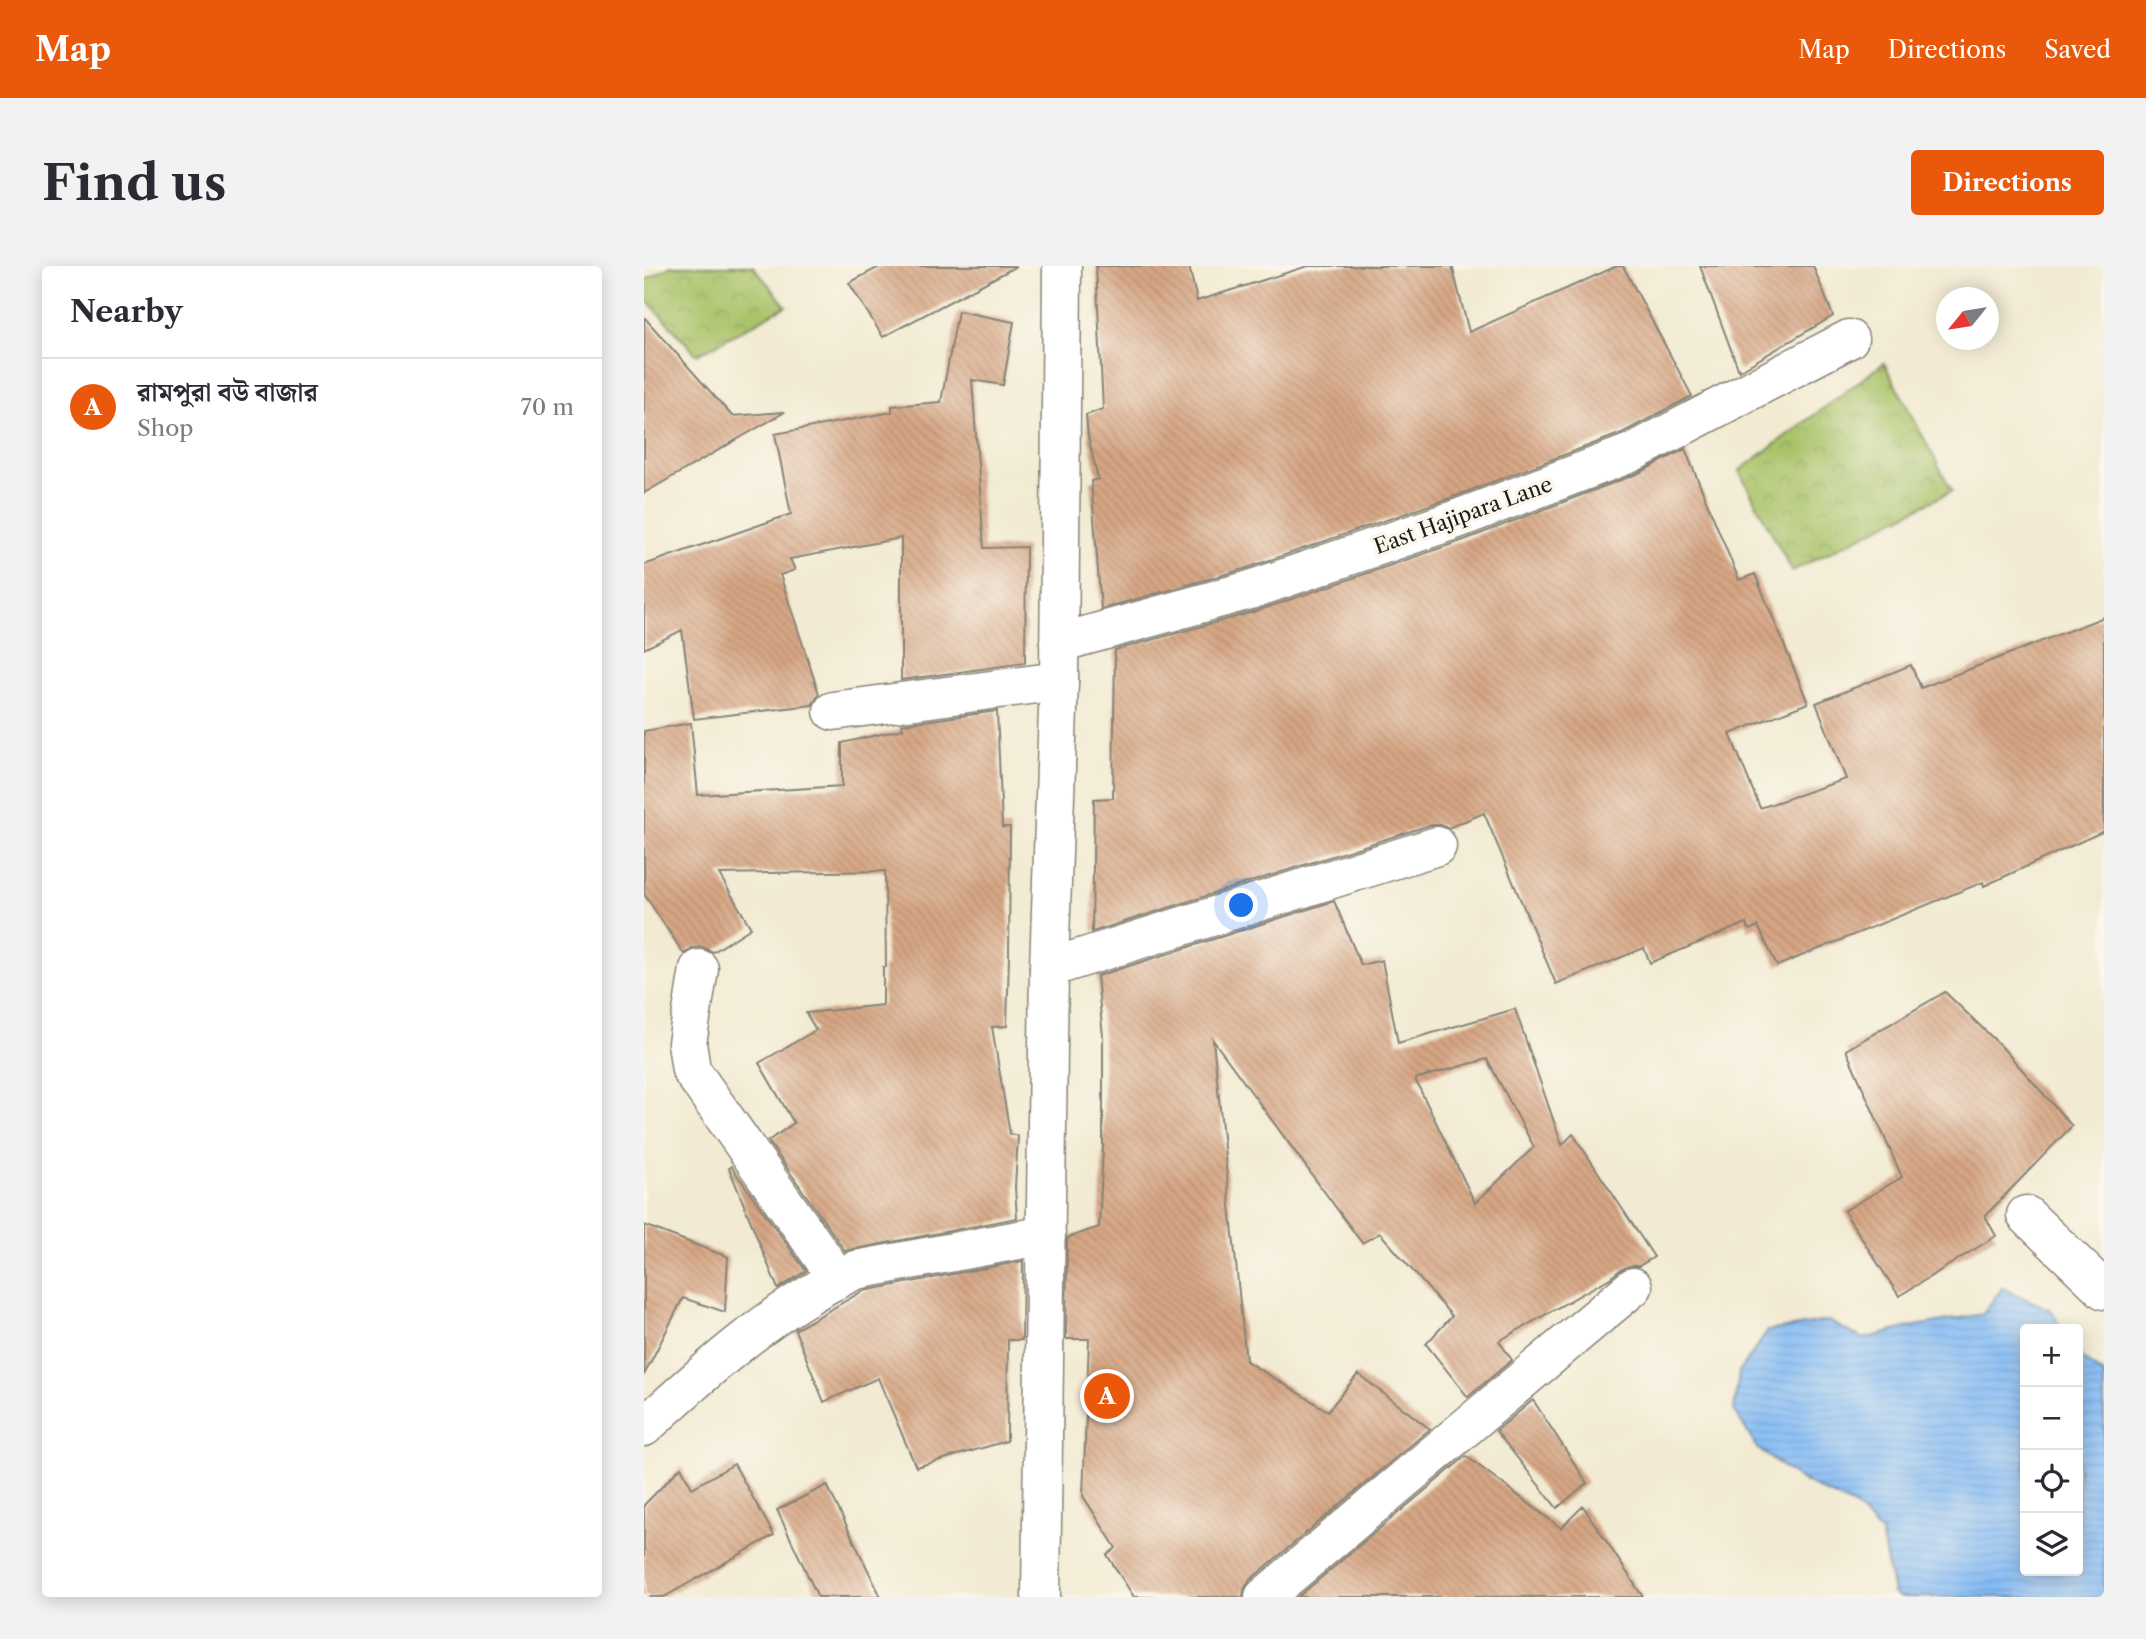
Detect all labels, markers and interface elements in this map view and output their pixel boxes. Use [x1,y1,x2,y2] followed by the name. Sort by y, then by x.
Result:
[35,29,111,70] text: Map
[1798,35,1850,64] text: Map
[1888,35,2006,64] text: Directions
[2044,35,2111,64] text: Saved
[1911,150,2104,215] button: Directions
[42,152,226,213] text: Find us
[1936,287,1999,350] north arrow
[70,293,183,330] text: Nearby
[137,376,318,408] text: রামপুরা বউ বাজার
[84,393,102,421] text: A
[521,393,574,421] text: 70 m
[137,414,193,442] text: Shop
[1370,471,1556,559] street label: East Hajipara Lane
[1224,888,1258,922] your location
[2020,1324,2083,1576] map controls
[2020,1324,2083,1387] button: +
[1084,1370,1130,1422] pin: A
[2020,1387,2083,1450] button: −
[2020,1450,2083,1513] button: locate
[2020,1513,2083,1576] button: layers

